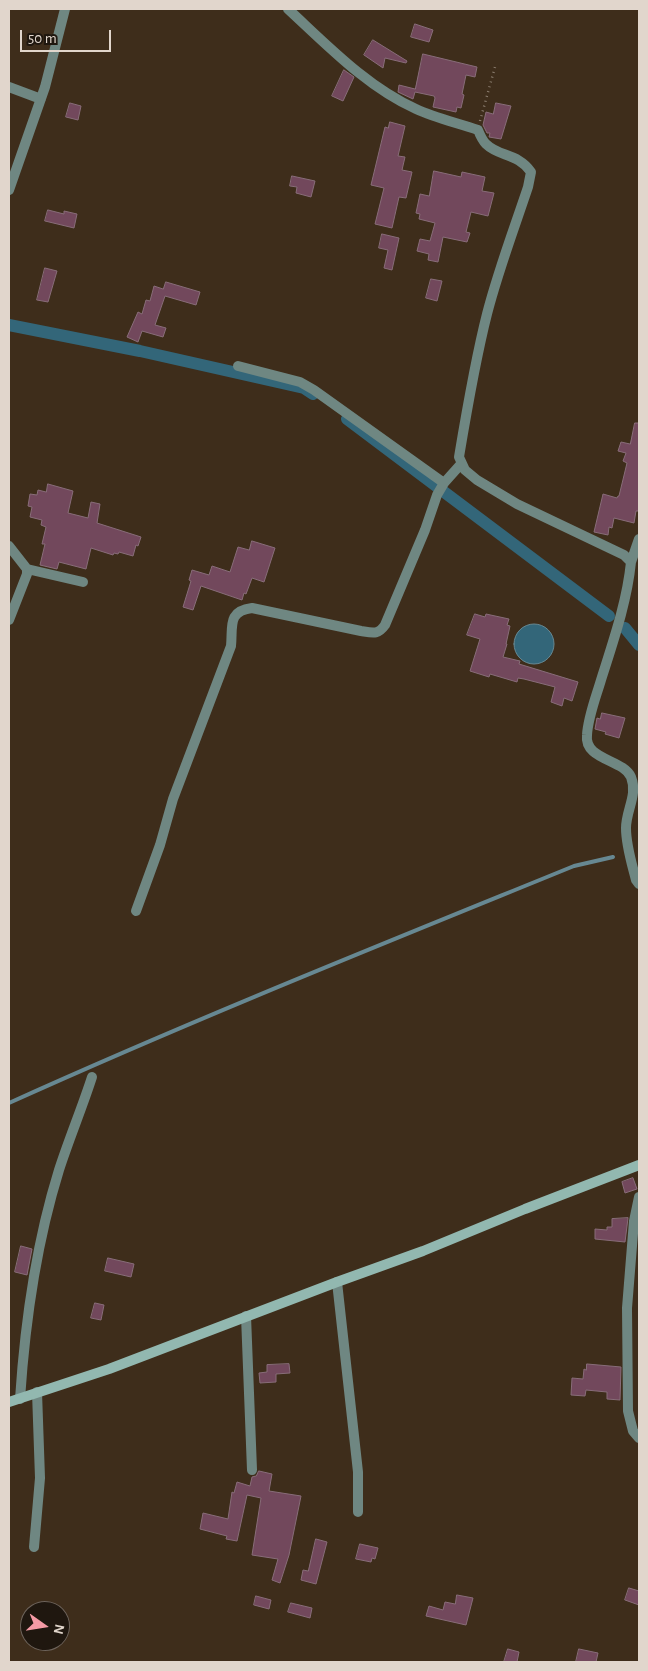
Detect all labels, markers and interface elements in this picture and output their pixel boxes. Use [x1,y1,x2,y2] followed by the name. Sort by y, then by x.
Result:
[22,20,114,52] scale bar
[28,31,57,46] text: 50 m
[20,1601,70,1651] north arrow
[51,1623,67,1635] text: N

